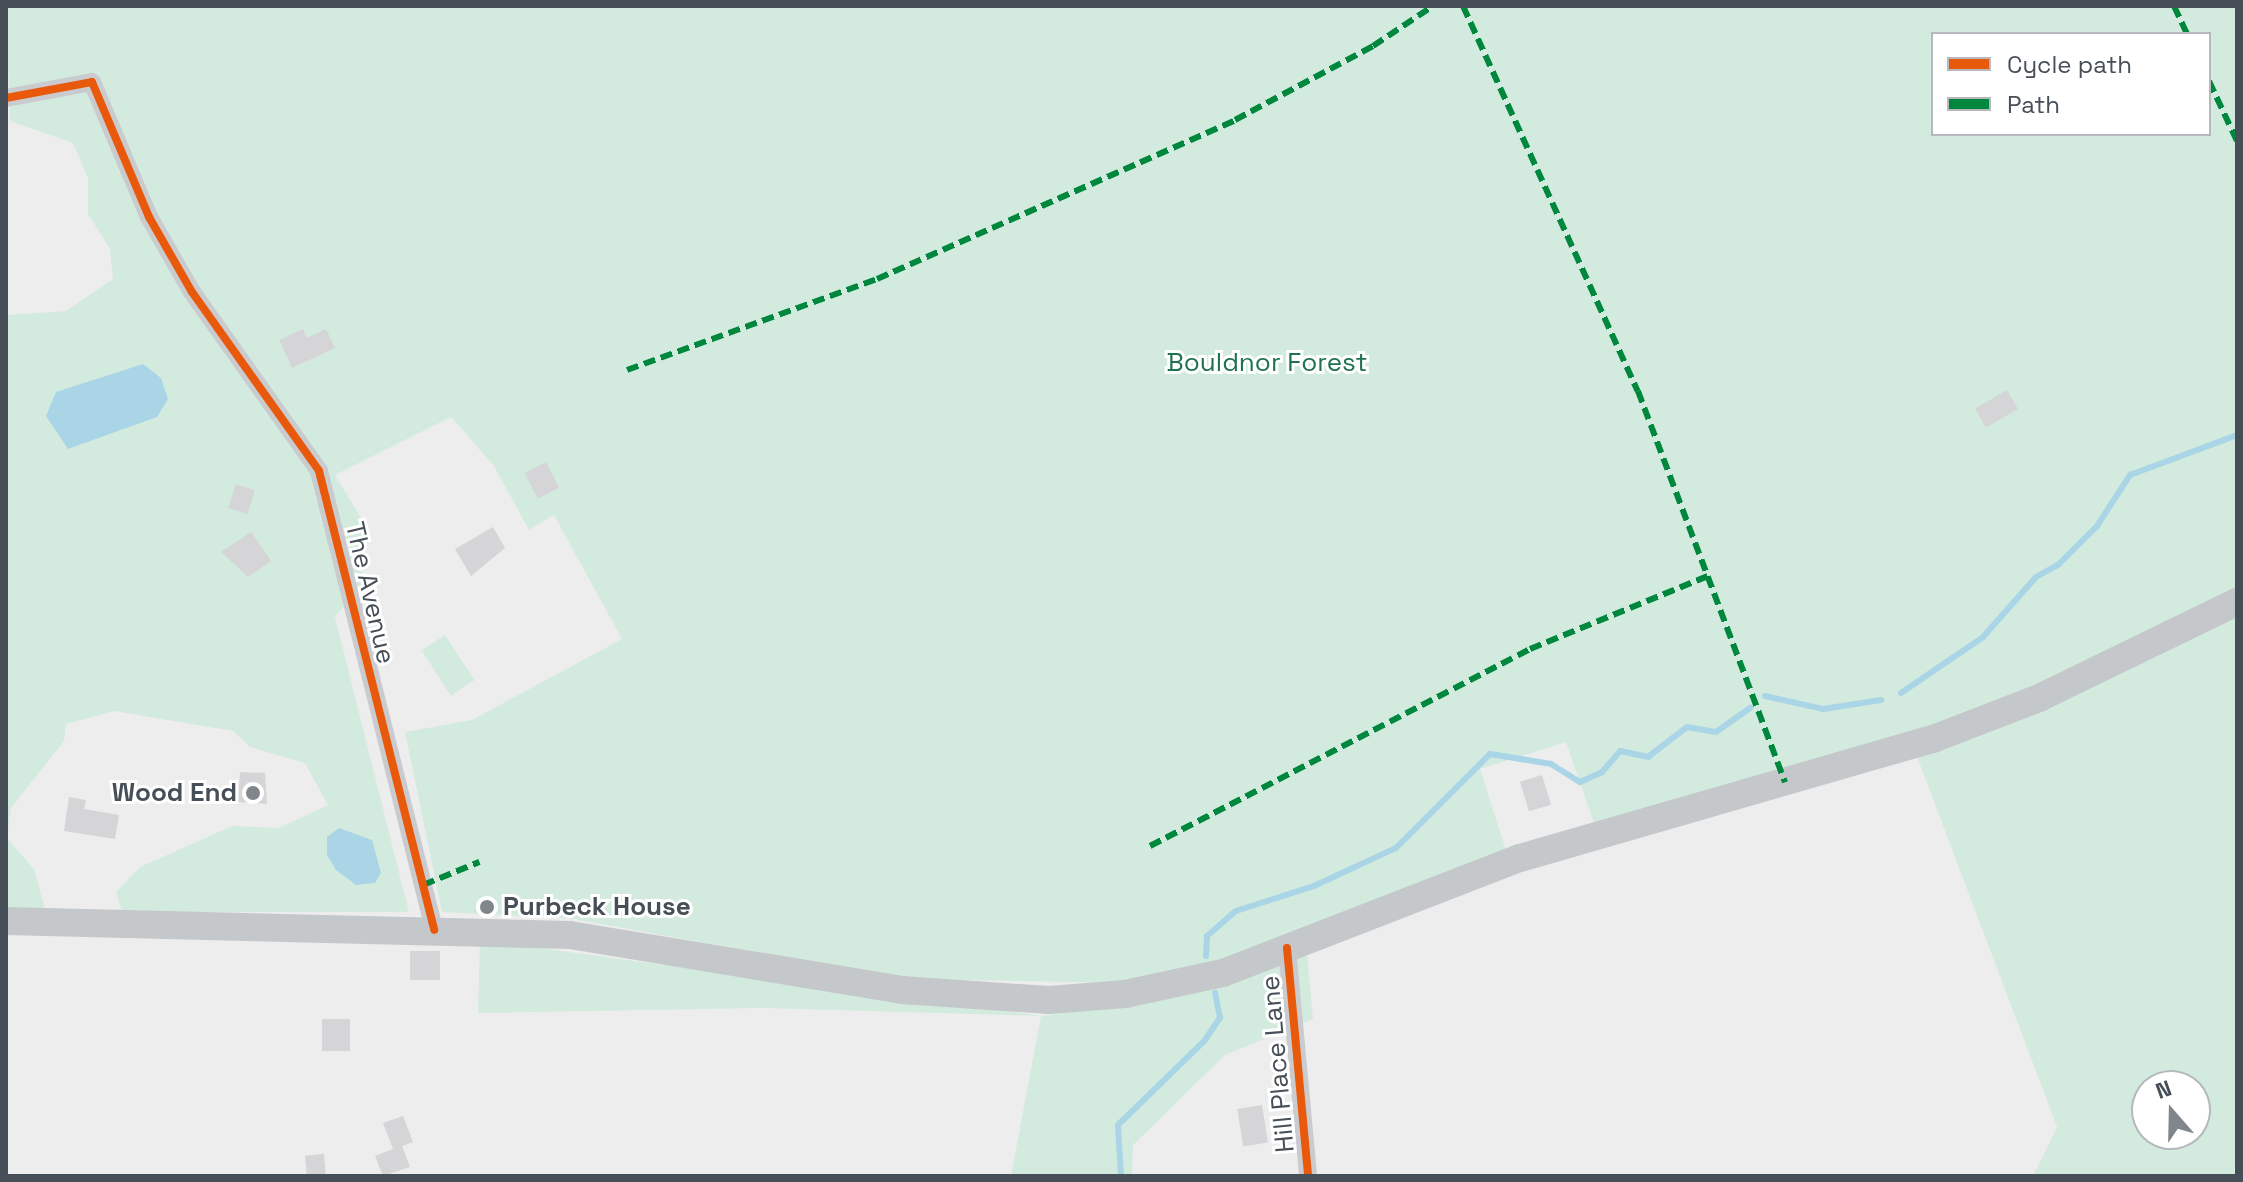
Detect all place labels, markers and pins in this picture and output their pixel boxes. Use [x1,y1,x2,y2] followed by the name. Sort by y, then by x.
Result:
[112,777,237,809] place label: Wood End
[244,784,262,802] marker: Wood End
[503,891,691,923] place label: Purbeck House
[478,898,496,916] marker: Purbeck House

